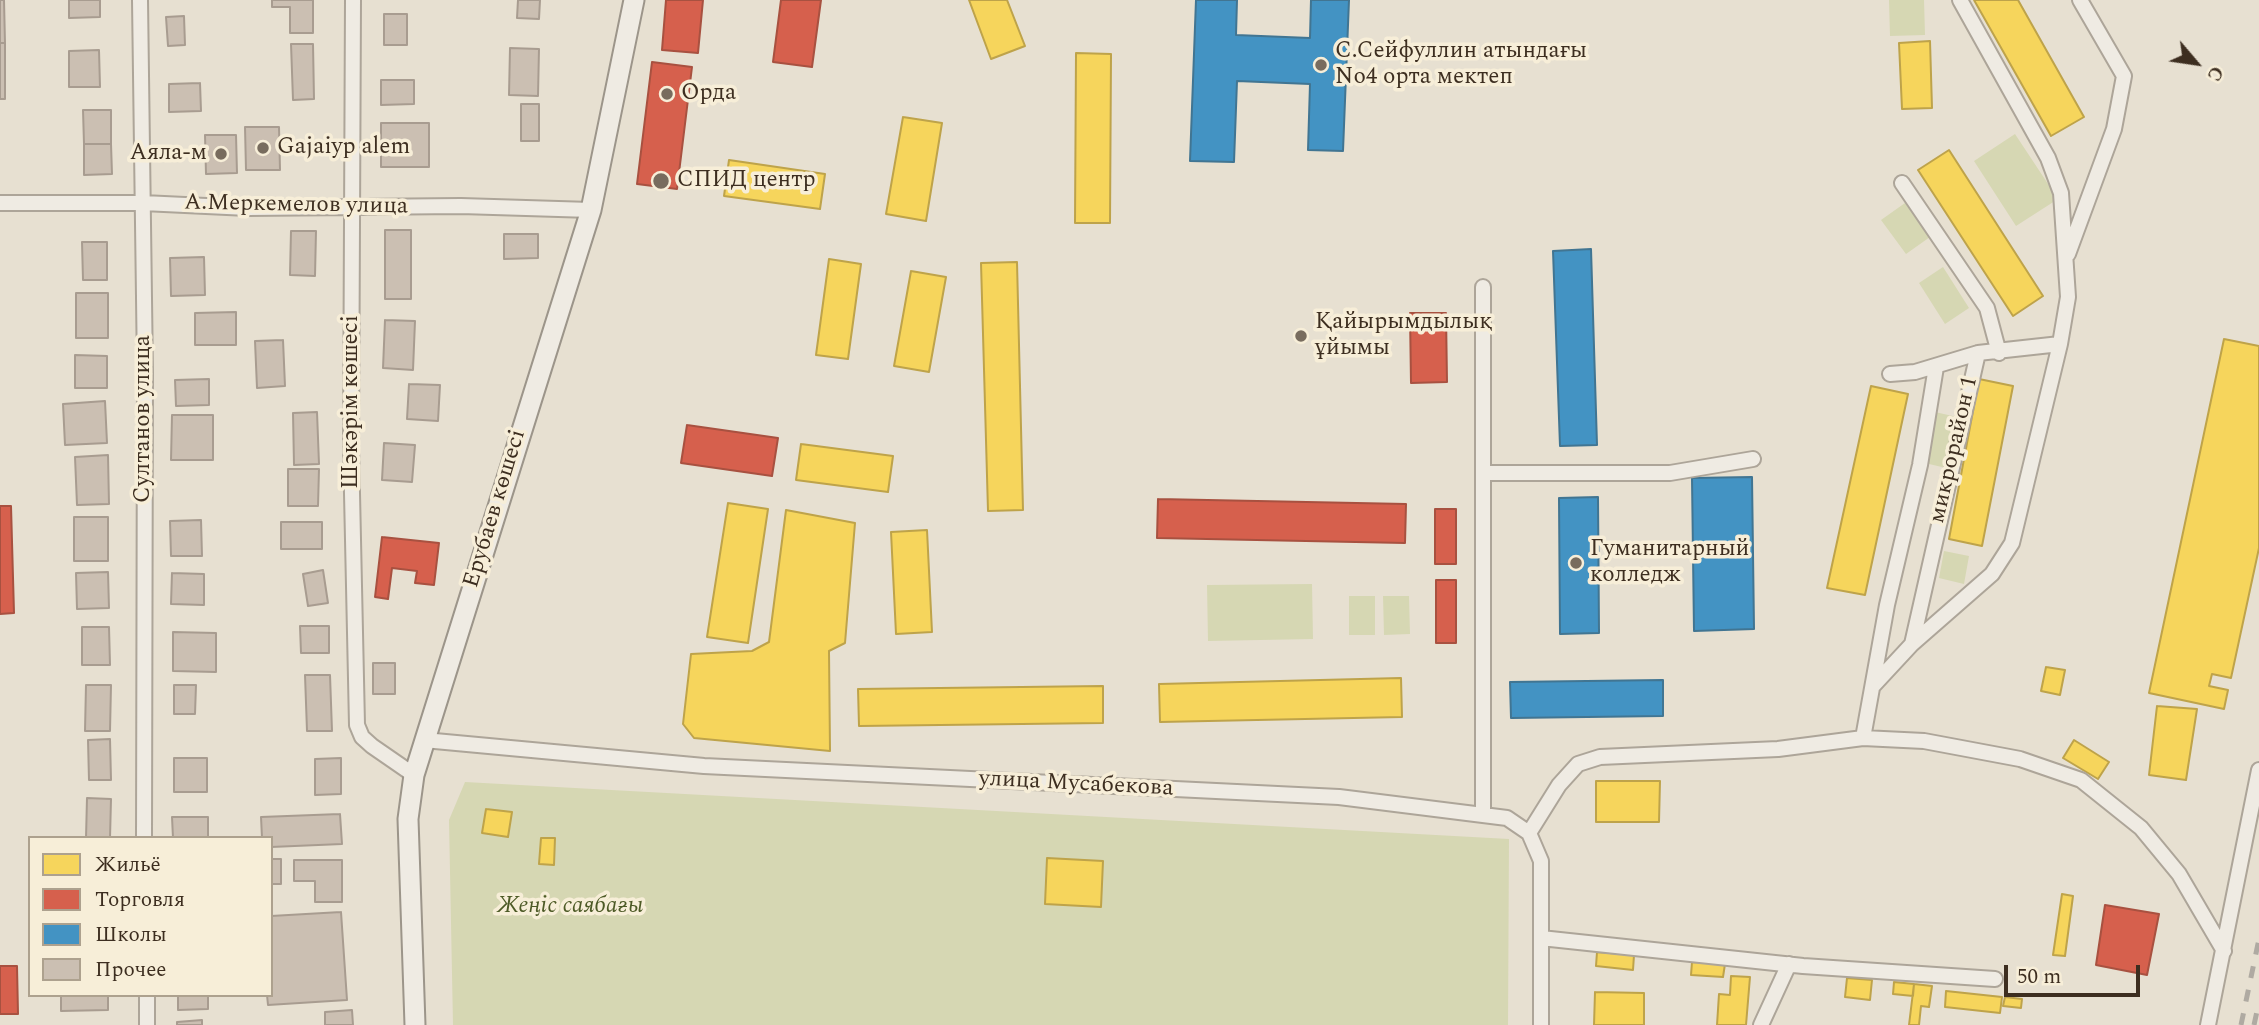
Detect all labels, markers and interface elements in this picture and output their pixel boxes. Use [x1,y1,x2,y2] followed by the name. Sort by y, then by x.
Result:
[2161,28,2231,98] north arrow
[1335,38,1587,92] place label: С.Сейфуллин атындағы No4 орта мектеп
[1313,57,1329,73] marker: С.Сейфуллин атындағы No4 орта мектеп
[2199,60,2231,86] text: С
[681,80,736,108] place label: Орда
[659,86,675,102] marker: Орда
[277,134,410,162] place label: Gajaiyp alem
[130,140,207,168] place label: Аяла-м
[255,140,271,156] marker: Gajaiyp alem
[213,146,229,162] marker: Аяла-м
[677,167,816,195] place label: СПИД центр
[651,171,671,191] marker: СПИД центр
[184,190,408,222] street label: А.Меркемелов улица
[1315,309,1492,363] place label: Қайырымдылық ұйымы
[338,315,366,489] street label: Шәкәрім көшесі
[1293,328,1309,344] marker: Қайырымдылық ұйымы
[130,335,158,503] street label: Султанов улица
[1925,374,1985,526] street label: микрорайон 1
[459,427,533,591] street label: Ерубаев көшесі
[1590,536,1749,590] place label: Гуманитарный колледж
[1568,555,1584,571] marker: Гуманитарный колледж
[978,766,1174,804] street label: улица Мусабекова
[28,836,273,997] legend
[95,849,161,881] text: Жильё
[95,884,185,916] text: Торговля
[497,893,643,921] park label: Жеңіс саябағы
[95,919,167,951] text: Школы
[2007,951,2144,995] scale bar
[95,954,166,986] text: Прочее
[2017,961,2061,993] text: 50 m

